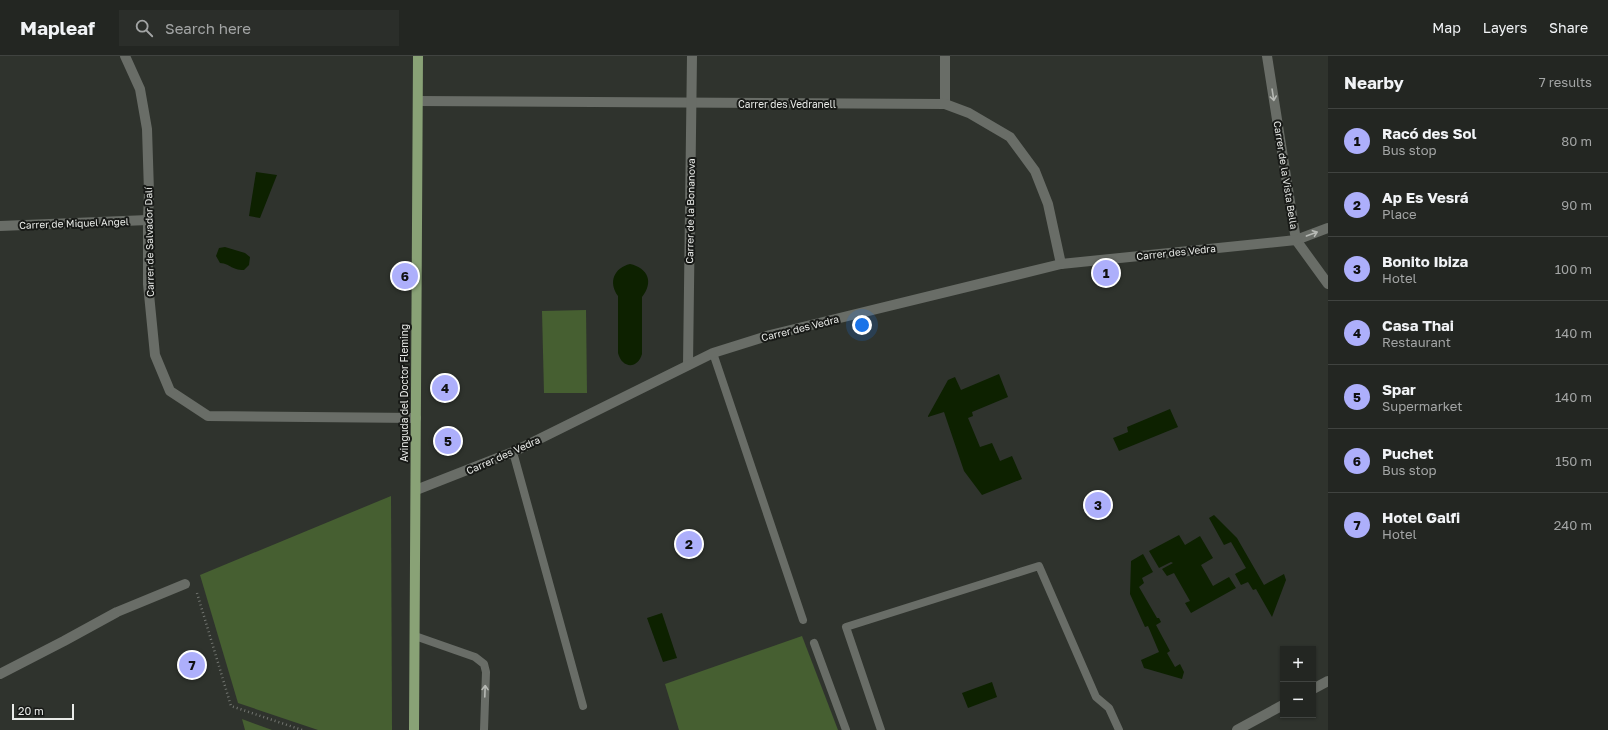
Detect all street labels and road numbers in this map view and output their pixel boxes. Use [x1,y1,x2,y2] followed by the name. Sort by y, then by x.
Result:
[738,98,836,110] street label: Carrer des Vedranell
[1272,120,1300,230] street label: Carrer de la Vista Bella
[683,158,697,264] street label: Carrer de la Bonanova
[142,186,156,297] street label: Carrer de Salvador Dalí
[19,215,129,231] street label: Carrer de Miquel Angel
[1136,242,1216,262] street label: Carrer des Vedra
[760,313,840,343] street label: Carrer des Vedra
[398,324,410,462] street label: Avinguda del Doctor Fleming
[464,433,542,477] street label: Carrer des Vedra

